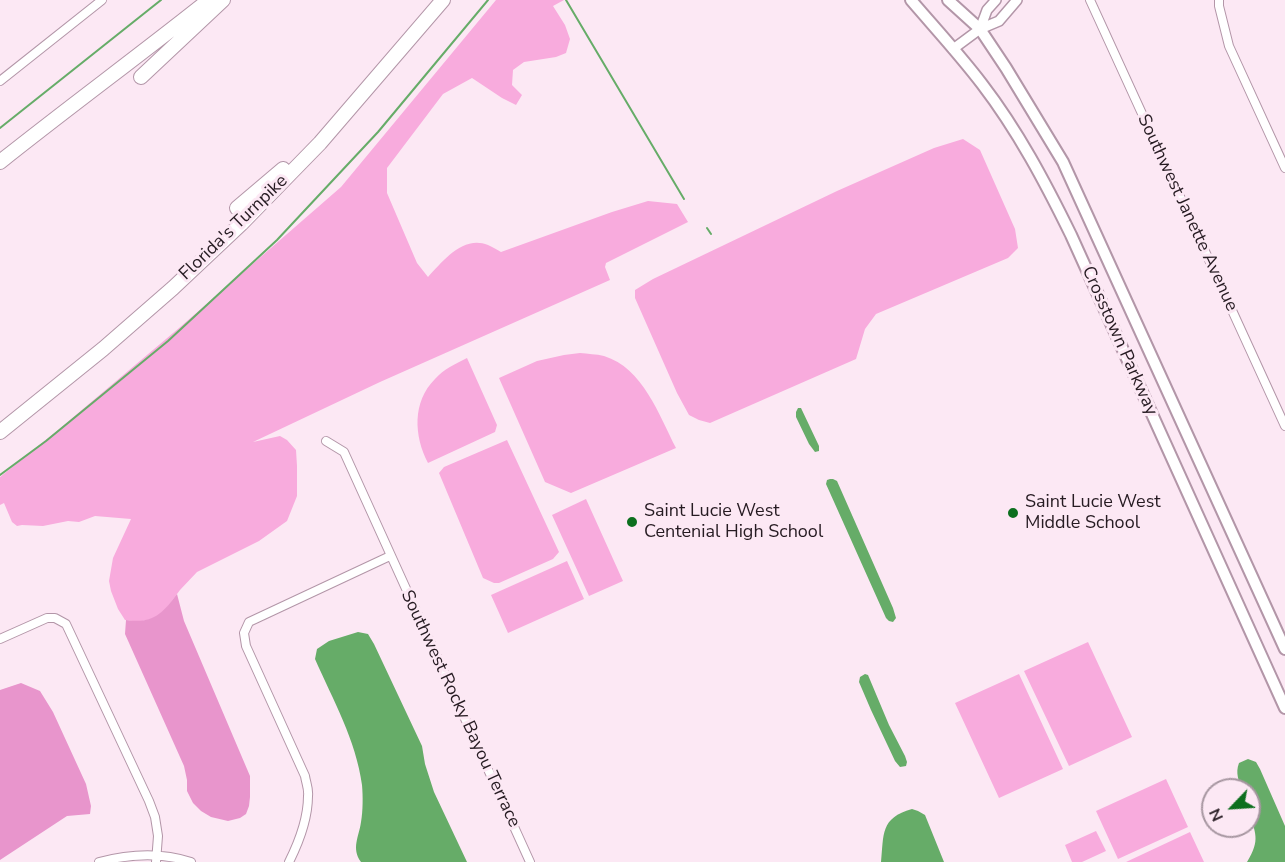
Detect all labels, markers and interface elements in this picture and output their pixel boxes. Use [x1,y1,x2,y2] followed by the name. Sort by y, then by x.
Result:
[1132,111,1242,315] street label: Southwest Janette Avenue
[175,171,293,285] street label: Florida's Turnpike
[1076,263,1162,419] street label: Crosstown Parkway
[1025,492,1161,534] place label: Saint Lucie West Middle School
[644,501,823,544] place label: Saint Lucie West Centenial High School
[1006,506,1020,520] marker: Saint Lucie West Middle School
[625,515,639,529] marker: Saint Lucie West Centenial High School
[395,587,525,831] street label: Southwest Rocky Bayou Terrace
[1201,778,1261,838] north arrow
[1204,805,1229,825] text: N

